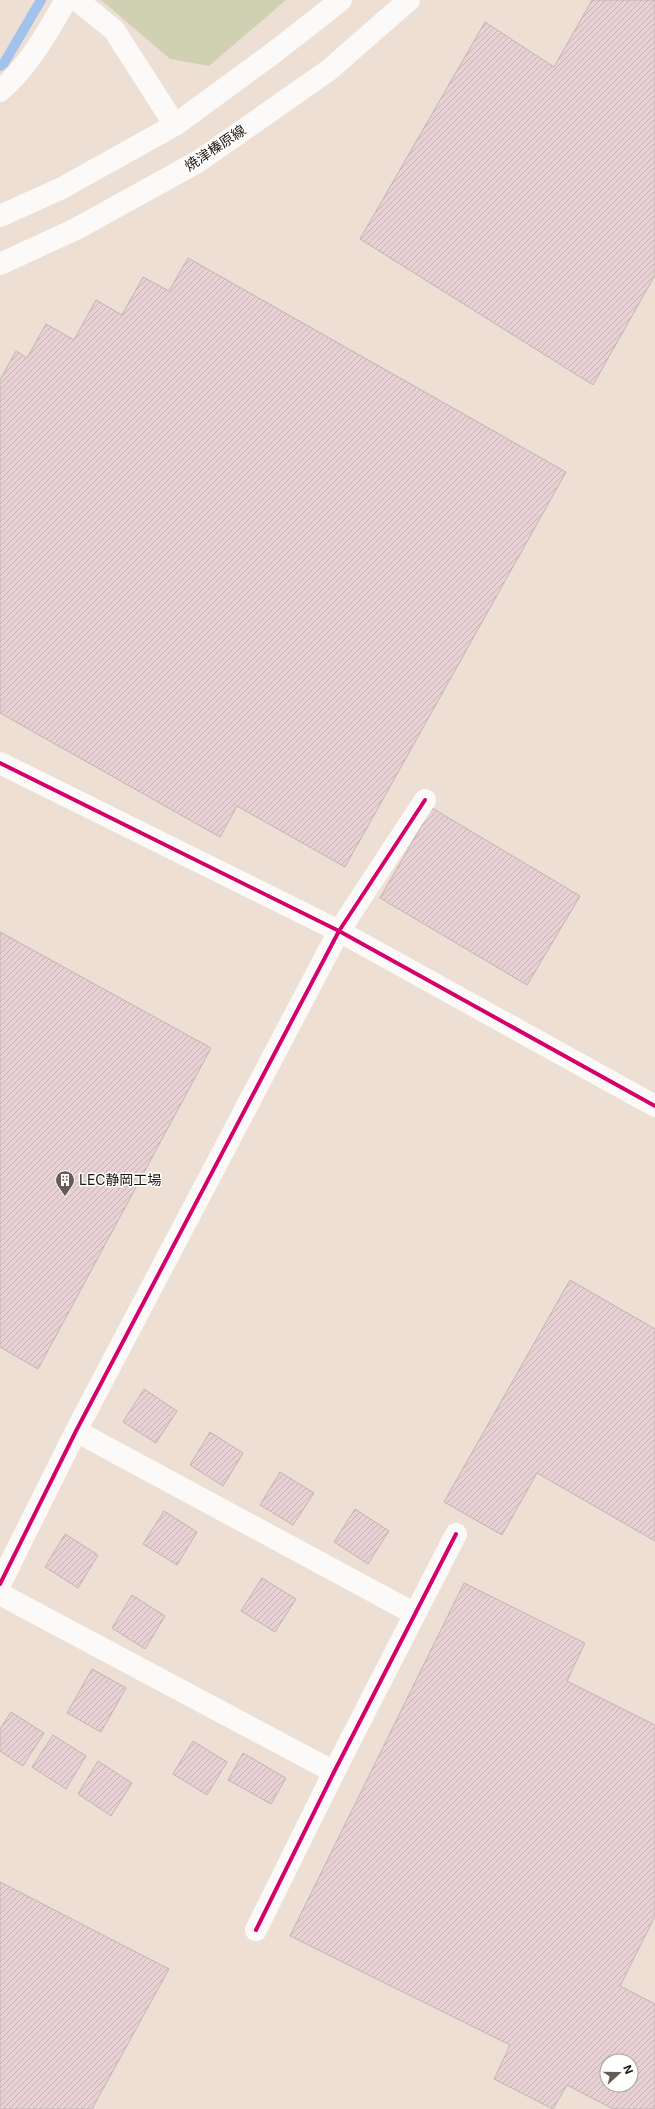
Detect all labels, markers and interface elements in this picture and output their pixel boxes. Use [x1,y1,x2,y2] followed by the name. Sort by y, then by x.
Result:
[181,121,248,174] street label: 焼津榛原線
[54,1169,76,1197] building icon: LEC静岡工場
[79,1171,162,1188] place label: LEC静岡工場
[599,2053,639,2093] north arrow
[620,2063,636,2076] text: N

